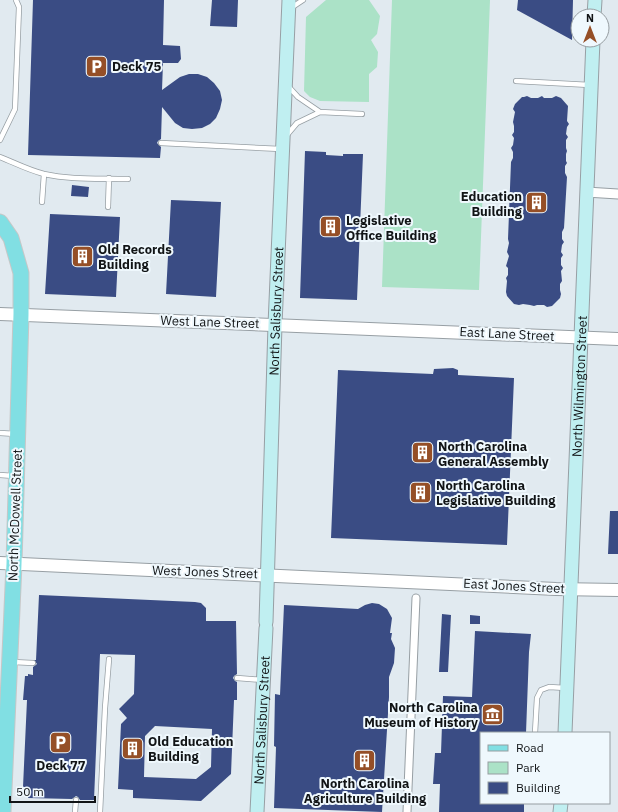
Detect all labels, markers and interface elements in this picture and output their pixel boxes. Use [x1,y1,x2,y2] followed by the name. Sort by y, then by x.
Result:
[570,8,610,48] north arrow
[586,11,594,25] text: N
[84,53,110,79] parking icon: Deck 75
[112,58,161,75] place label: Deck 75
[461,188,523,220] place label: Education Building
[524,190,550,216] building icon: Education Building
[346,212,437,244] place label: Legislative Office Building
[318,214,344,240] building icon: Legislative Office Building
[98,241,172,273] place label: Old Records Building
[70,243,96,269] building icon: Old Records Building
[265,246,287,376] street label: North Salisbury Street
[160,312,260,332] street label: West Lane Street
[568,315,590,457] street label: North Wilmington Street
[459,323,555,345] street label: East Lane Street
[438,438,549,470] place label: North Carolina General Assembly
[409,440,435,466] building icon: North Carolina General Assembly
[4,449,26,581] street label: North McDowell Street
[436,477,556,509] place label: North Carolina Legislative Building
[408,479,434,505] building icon: North Carolina Legislative Building
[152,562,258,582] street label: West Jones Street
[463,575,565,597] street label: East Jones Street
[250,655,273,785] street label: North Salisbury Street
[364,699,478,731] place label: North Carolina Museum of History
[480,701,506,727] museum icon: North Carolina Museum of History
[48,730,74,756] parking icon: Deck 77
[480,732,610,804] legend
[148,733,233,765] place label: Old Education Building
[119,735,145,761] building icon: Old Education Building
[516,740,544,755] text: Road
[352,748,378,774] building icon: North Carolina Agriculture Building
[36,757,86,774] place label: Deck 77
[516,760,541,775] text: Park
[304,775,427,807] place label: North Carolina Agriculture Building
[10,778,95,804] scale bar
[516,780,561,795] text: Building
[16,784,44,799] text: 50 m

